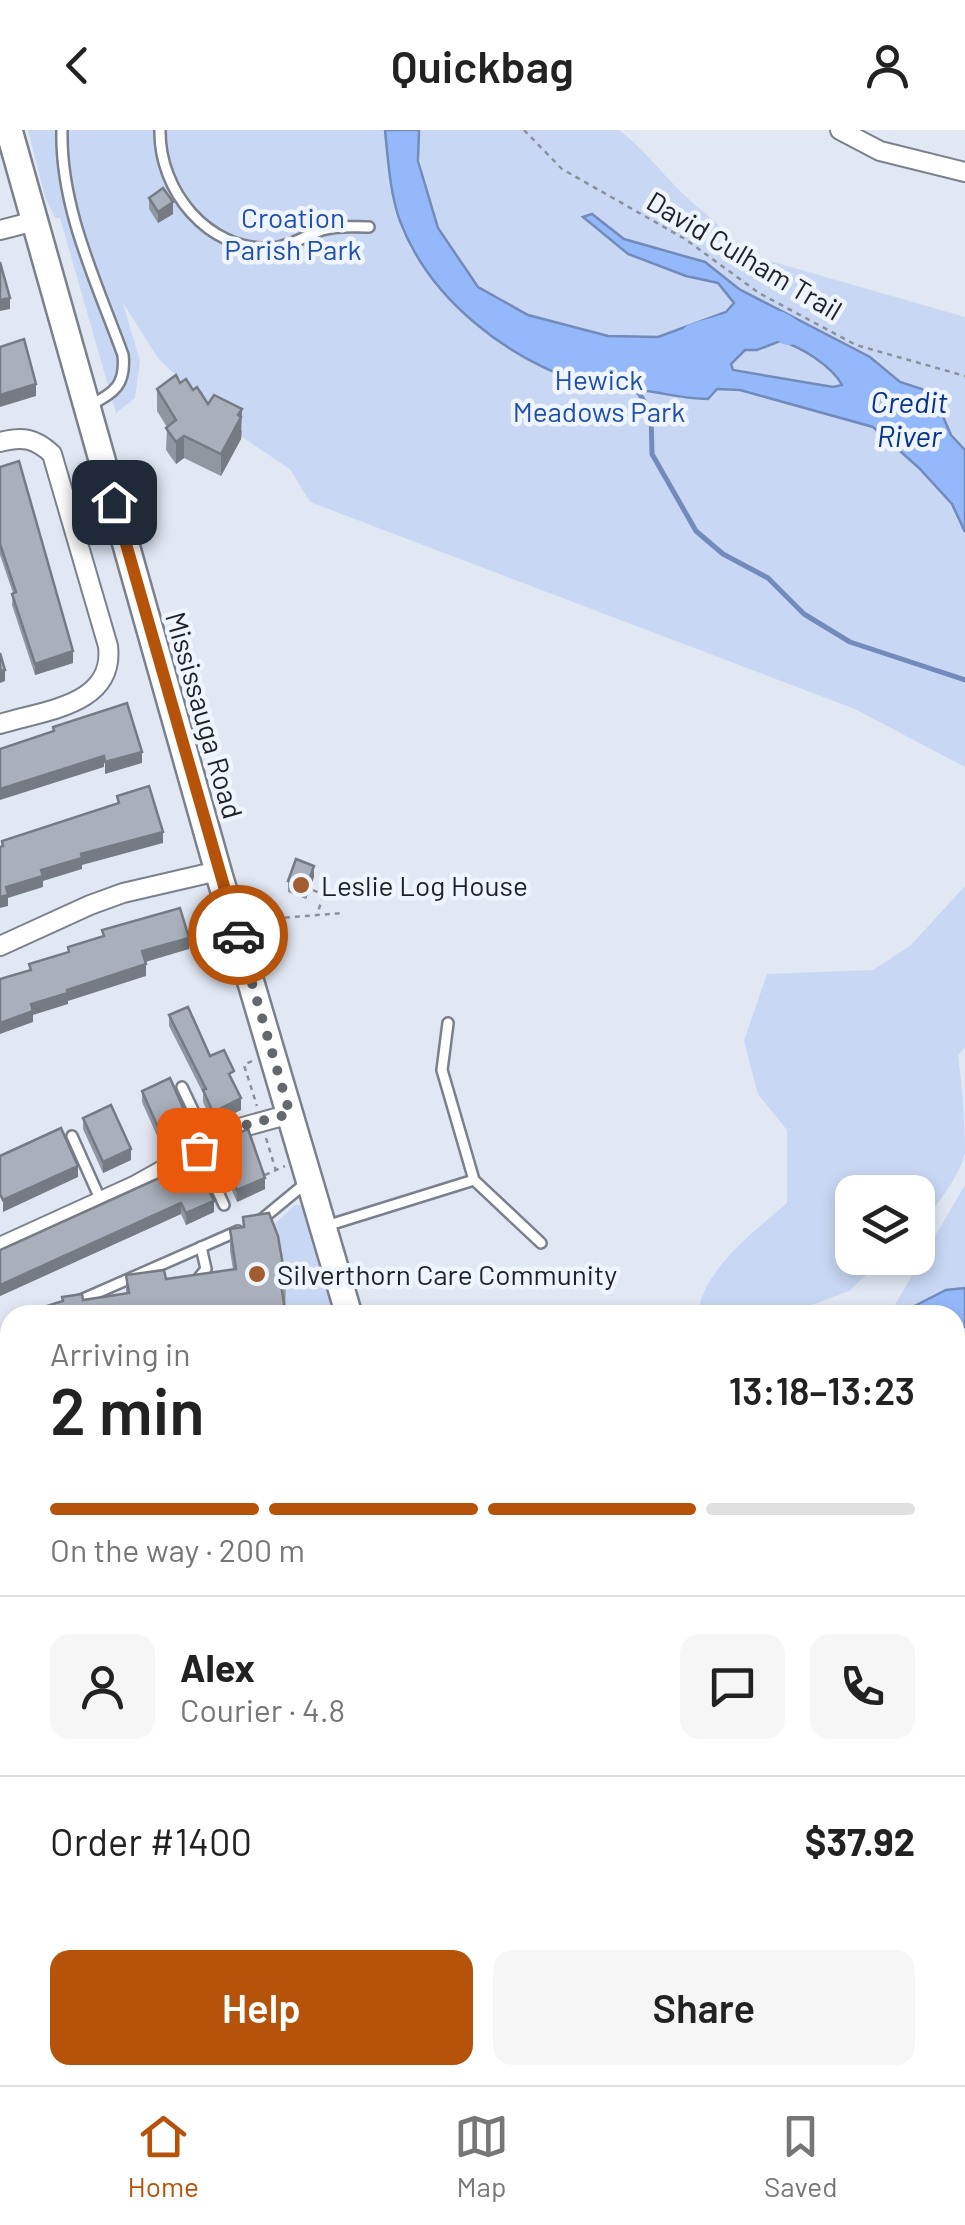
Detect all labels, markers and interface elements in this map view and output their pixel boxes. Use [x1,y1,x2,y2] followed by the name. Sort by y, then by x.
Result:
[50,38,105,93] icon: back
[391,38,574,92] text: Quickbag
[860,38,915,93] icon: person
[641,183,849,327] street label: David Culham Trail
[224,200,362,266] park label: Croation Parish Park
[513,362,685,428] park label: Hewick Meadows Park
[870,383,948,453] water label: Credit River
[72,460,157,545] pin
[87,475,142,530] icon: home
[159,608,251,822] street label: Mississauga Road
[321,868,528,902] place label: Leslie Log House
[290,874,312,896] marker: Leslie Log House
[188,885,288,985] courier
[211,908,266,963] icon: car
[157,1108,242,1193] pin
[172,1123,227,1178] icon: bag
[835,1175,935,1275] map controls
[835,1175,935,1275] button: layers
[277,1257,617,1291] place label: Silverthorn Care Community
[246,1263,268,1285] marker: Silverthorn Care Community
[50,1334,190,1372] text: Arriving in
[729,1367,915,1413] text: 13:18–13:23
[50,1370,205,1448] text: 2 min
[50,1530,305,1568] text: On the way · 200 m
[50,1634,155,1739] button: person
[680,1634,785,1739] button: chat
[810,1634,915,1739] button: phone
[180,1644,255,1690] text: Alex
[180,1690,345,1728] text: Courier · 4.8
[50,1818,252,1864] text: Order #1400
[805,1818,915,1864] text: $37.92
[50,1950,473,2065] button: Help
[493,1950,915,2065] button: Share
[128,2109,199,2203] tab: Home
[454,2109,509,2203] tab: Map
[764,2109,837,2203] tab: Saved

